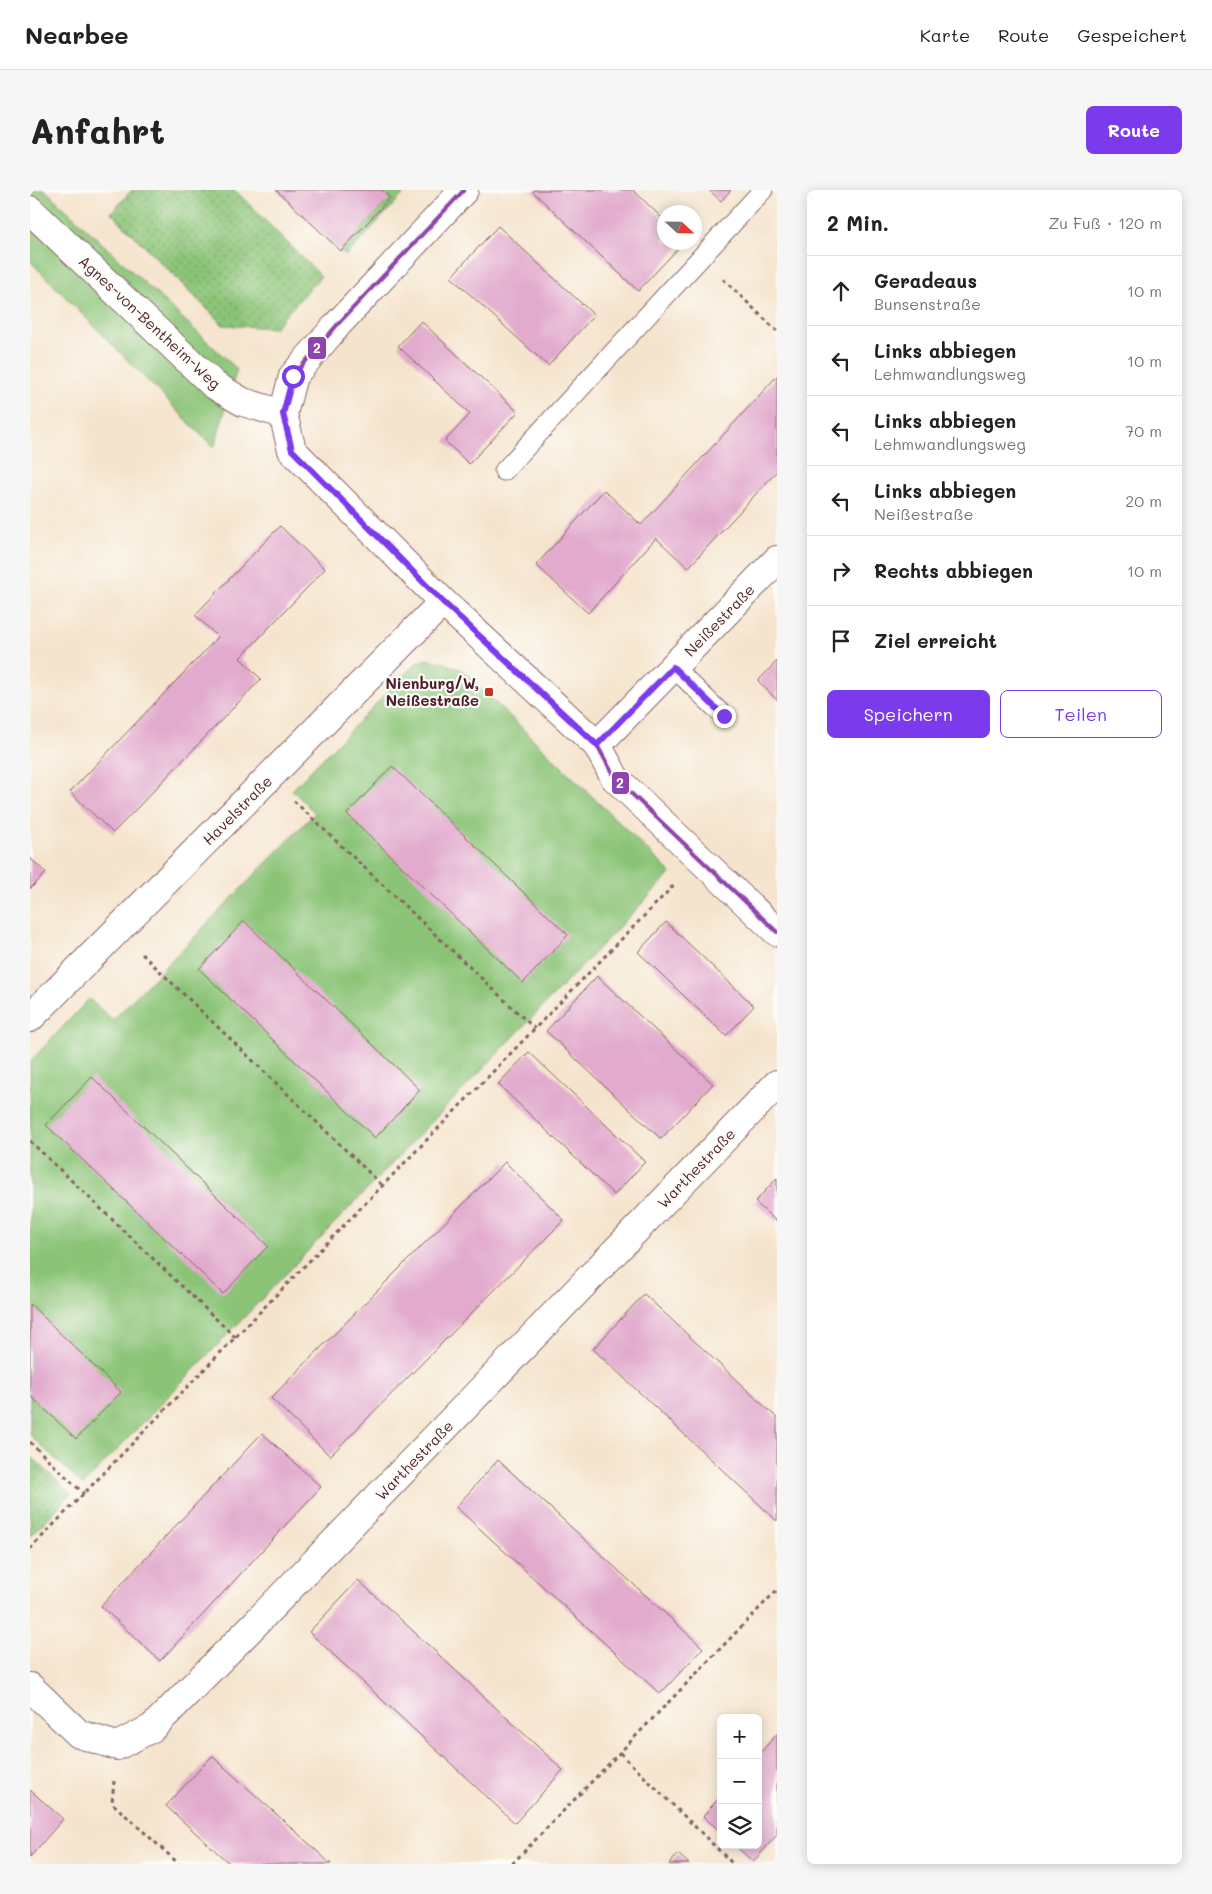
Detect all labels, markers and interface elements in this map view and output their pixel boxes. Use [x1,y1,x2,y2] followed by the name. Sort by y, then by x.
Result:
[25,19,129,50] text: Nearbee
[920,23,970,47] text: Karte
[998,23,1049,47] text: Route
[1077,23,1187,47] text: Gespeichert
[1086,106,1182,154] button: Route
[30,107,165,153] text: Anfahrt
[657,205,702,250] north arrow
[827,209,889,236] text: 2 Min.
[1048,212,1162,233] text: Zu Fuß · 120 m
[75,251,225,393] street label: Agnes-von-Bentheim-Weg
[874,268,977,293] text: Geradeaus
[827,277,855,305] icon: ahead
[1127,280,1162,301] text: 10 m
[874,293,981,314] text: Bunsenstraße
[307,336,327,360] line badge: 2
[313,338,321,357] text: 2
[874,338,1016,363] text: Links abbiegen
[827,347,855,375] icon: left
[1127,350,1162,371] text: 10 m
[874,363,1026,384] text: Lehmwandlungsweg
[282,365,305,388] route start
[874,408,1016,433] text: Links abbiegen
[827,417,855,445] icon: left
[1125,420,1162,441] text: 70 m
[874,433,1026,454] text: Lehmwandlungsweg
[874,478,1016,503] text: Links abbiegen
[827,487,855,515] icon: left
[1125,490,1162,511] text: 20 m
[874,503,974,524] text: Neißestraße
[827,557,855,585] icon: right
[874,558,1033,583] text: Rechts abbiegen
[1127,560,1162,581] text: 10 m
[679,579,759,661] street label: Neißestraße
[827,627,855,655] icon: arrive
[874,628,997,653] text: Ziel erreicht
[385,673,479,710] place label: Nienburg/W, Neißestraße
[483,686,495,698] marker: Nienburg/W, Neißestraße
[827,690,990,738] button: Speichern
[1000,690,1162,738] button: Teilen
[713,705,736,728] route end
[198,771,276,849] street label: Havelstraße
[611,771,630,795] line badge: 2
[616,773,624,792] text: 2
[653,1124,739,1212] street label: Warthestraße
[371,1416,457,1504] street label: Warthestraße
[717,1714,762,1849] map controls
[717,1714,762,1759] button: +
[717,1759,762,1804] button: −
[717,1804,762,1849] button: layers

